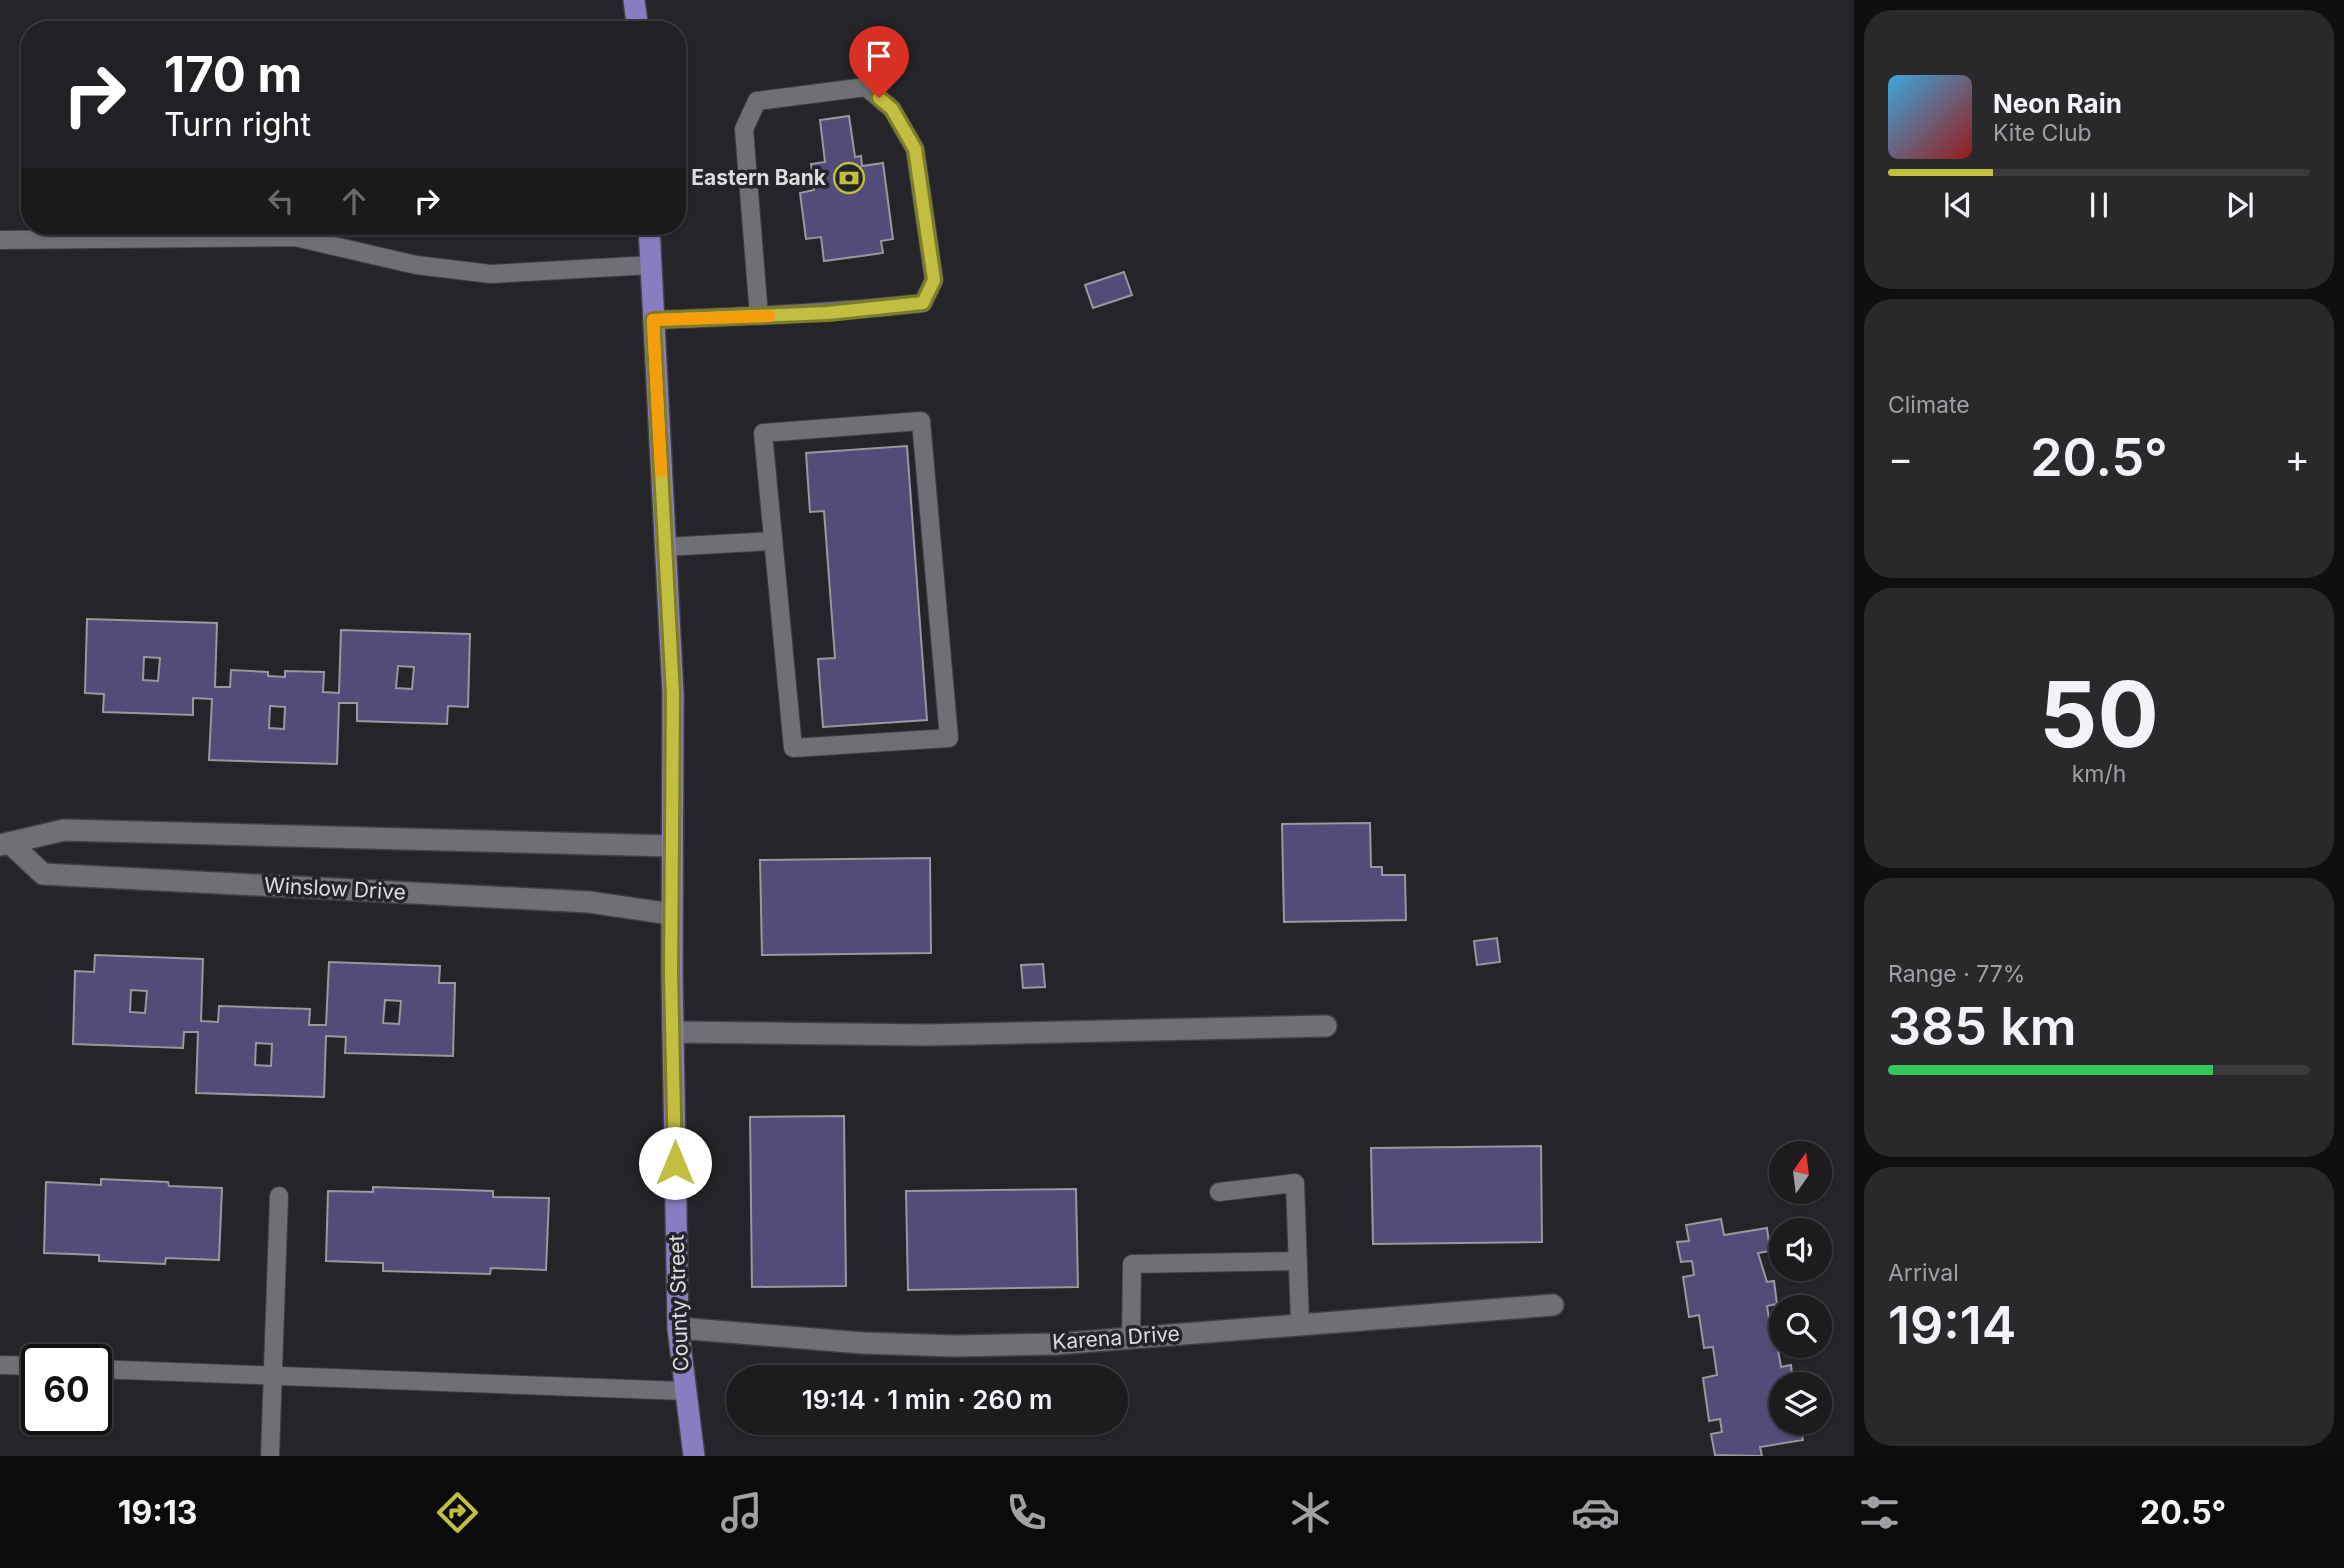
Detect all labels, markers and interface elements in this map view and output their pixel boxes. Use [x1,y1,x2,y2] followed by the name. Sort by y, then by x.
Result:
[849,26,909,98] pin
[860,37,898,75] icon: arrive
[164,45,302,104] text: 170 m
[49,49,140,140] icon: right
[1993,88,2122,119] text: Neon Rain
[164,105,311,144] text: Turn right
[1993,119,2092,147] text: Kite Club
[832,161,866,195] bank icon: Eastern Bank
[691,165,827,190] place label: Eastern Bank
[262,182,300,220] icon: left
[335,182,373,220] icon: ahead
[408,182,446,220] icon: right
[1939,186,1977,224] icon: previous
[2080,186,2118,224] icon: pause
[2221,186,2259,224] icon: next
[1888,391,1970,419] text: Climate
[2030,426,2168,489] text: 20.5°
[1888,435,1913,481] text: −
[2285,435,2310,481] text: +
[2039,659,2159,769] text: 50
[2072,760,2126,788] text: km/h
[264,872,406,905] street label: Winslow Drive
[1888,960,2025,988] text: Range · 77%
[1888,995,2077,1058] text: 385 km
[638,1126,712,1200] position arrow
[1769,1141,1832,1204] north arrow
[1769,1141,1832,1435] map controls
[1769,1218,1832,1281] button: sound
[664,1234,693,1372] street label: County Street
[1888,1259,1959,1287] text: Arrival
[1888,1294,2016,1357] text: 19:14
[1769,1295,1832,1358] button: search
[1051,1321,1181,1354] street label: Karena Drive
[21,1344,112,1435] speed limit sign: 60
[1769,1372,1832,1435] button: layers
[802,1384,1052,1415] text: 19:14 · 1 min · 260 m
[433,1488,482,1537] icon: directions
[717,1488,766,1537] icon: music
[1002,1488,1051,1537] icon: phone
[1286,1488,1335,1537] icon: climate
[1571,1488,1620,1537] icon: car
[1855,1488,1904,1537] icon: filters
[118,1493,197,1532] text: 19:13
[2140,1493,2226,1532] text: 20.5°

